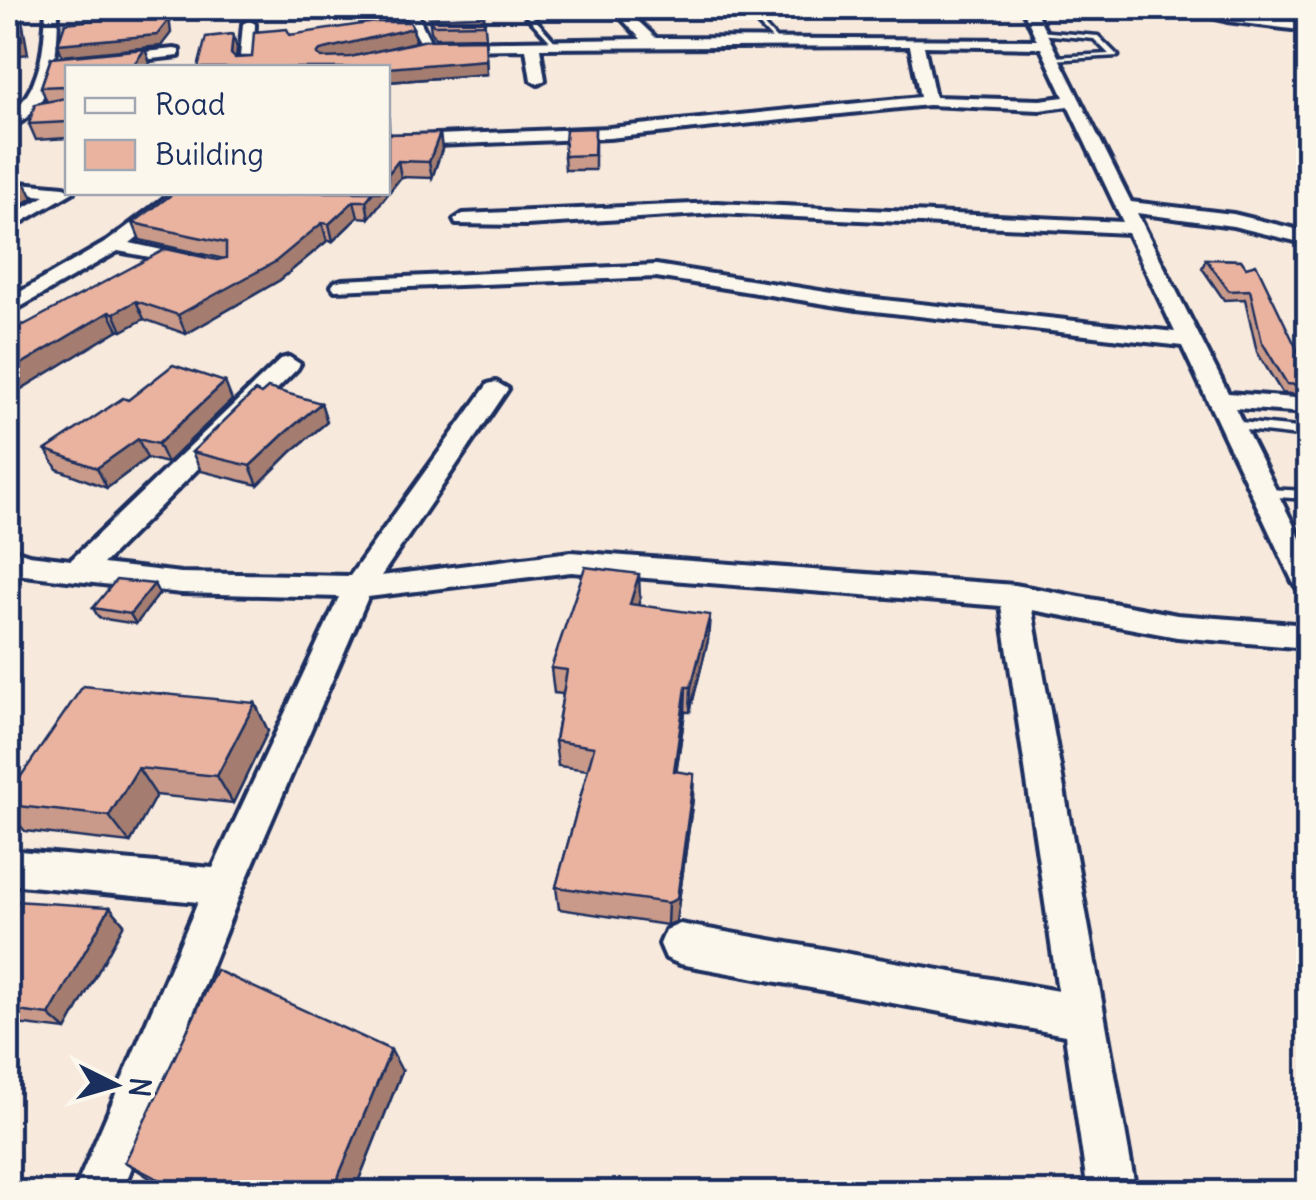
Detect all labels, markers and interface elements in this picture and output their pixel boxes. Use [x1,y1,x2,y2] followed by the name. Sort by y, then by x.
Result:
[65,65,390,195] legend
[155,85,225,123] text: Road
[155,135,264,173] text: Building
[65,1035,165,1135] north arrow
[121,1076,159,1098] text: N

